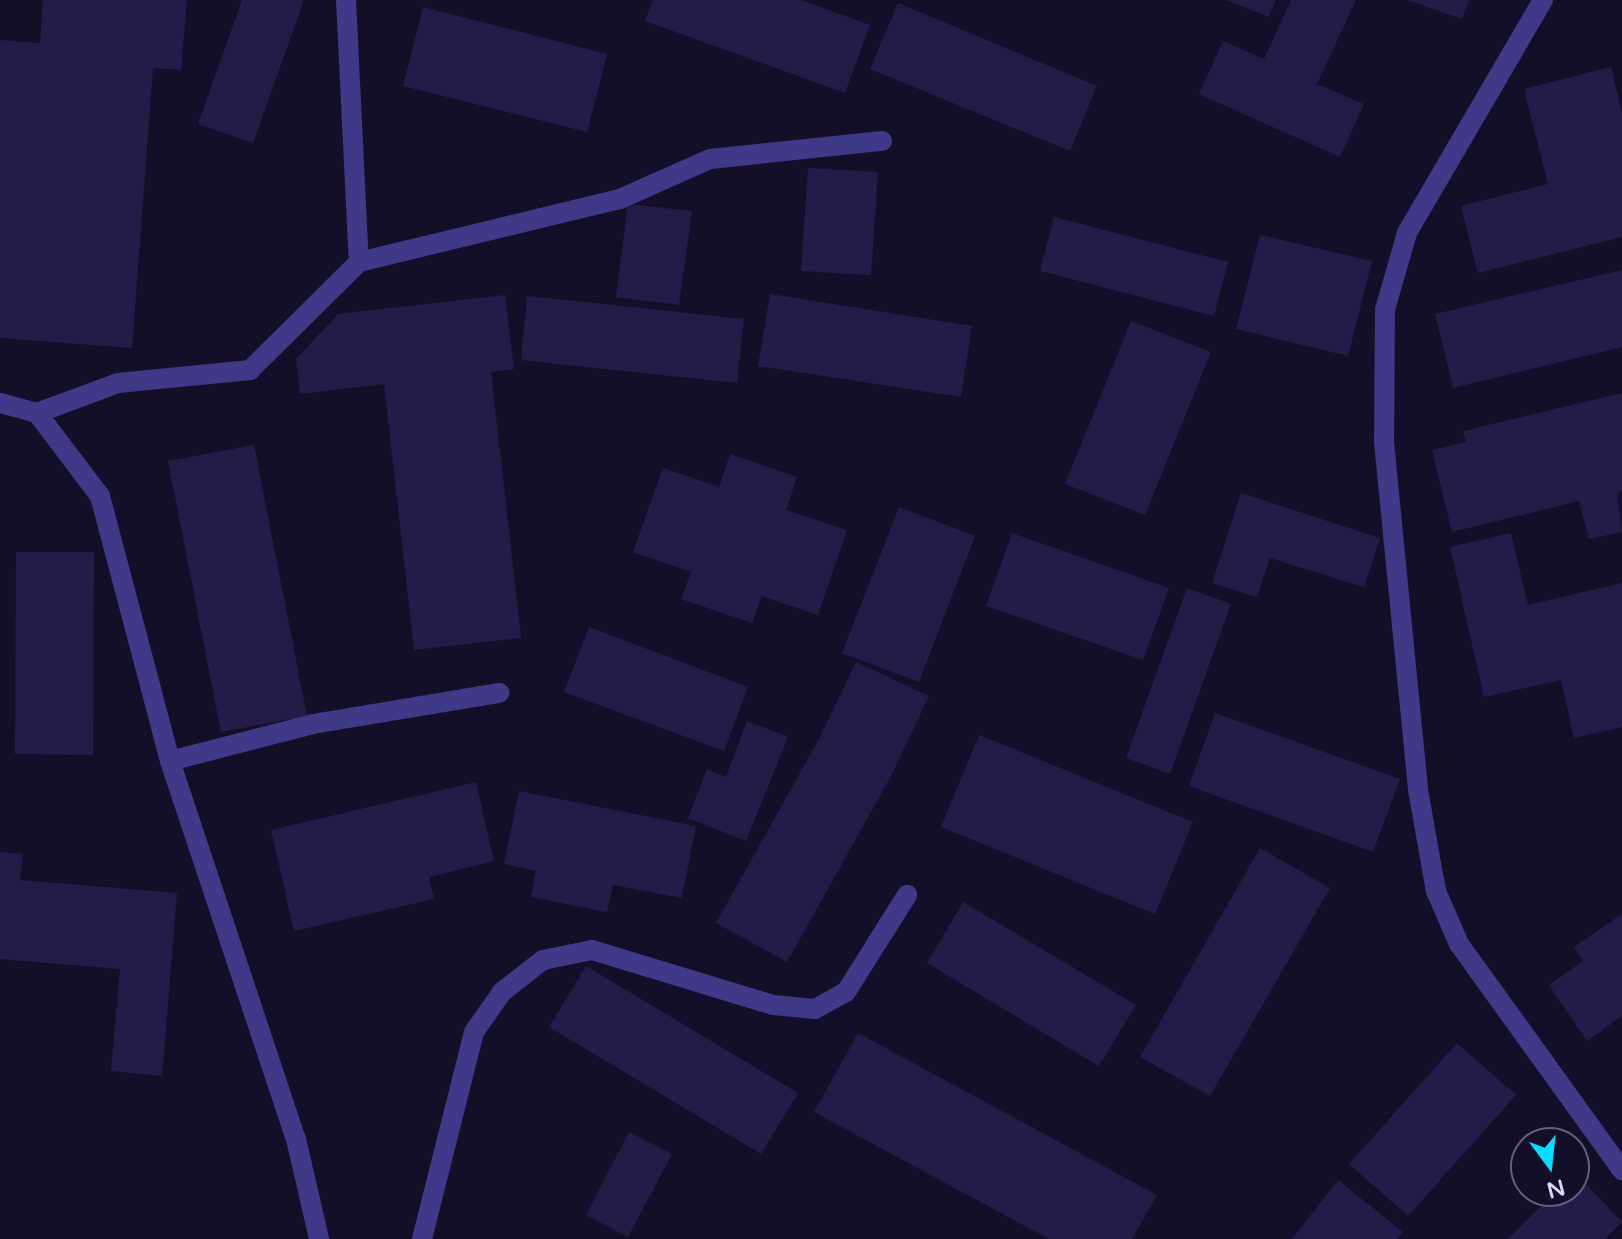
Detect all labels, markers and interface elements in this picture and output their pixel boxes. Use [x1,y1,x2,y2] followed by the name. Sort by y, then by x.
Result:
[1510,1127,1590,1207] north arrow
[1544,1173,1568,1203] text: N

